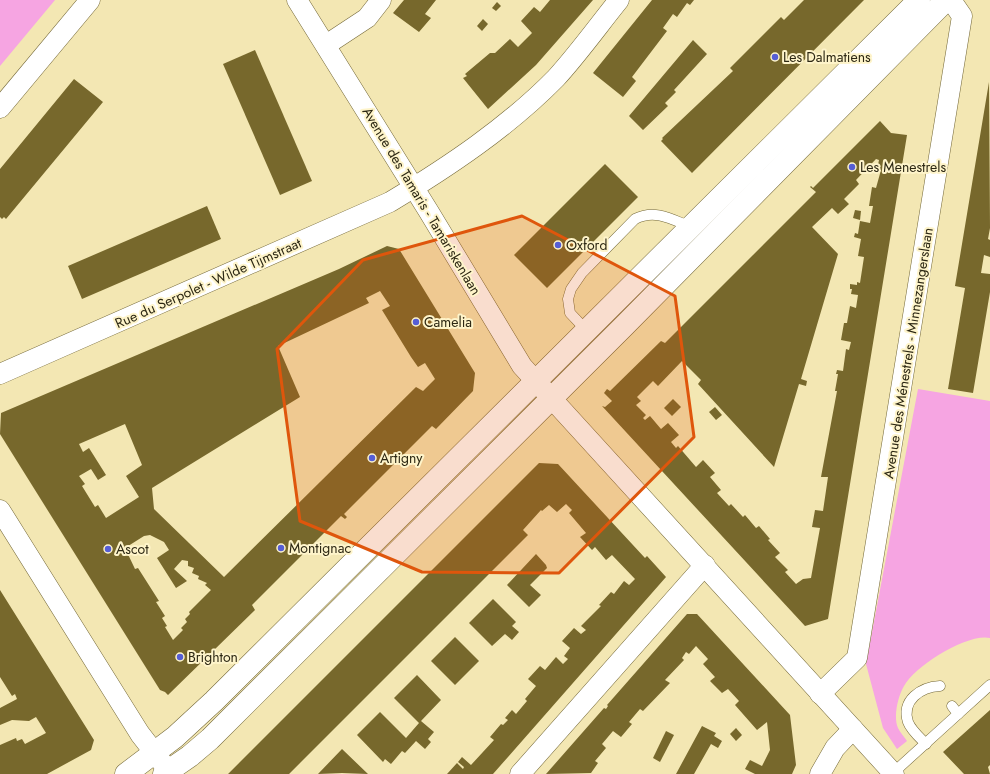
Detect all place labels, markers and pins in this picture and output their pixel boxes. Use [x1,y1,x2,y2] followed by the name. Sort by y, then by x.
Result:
[783,47,871,67] place label: Les Dalmatiens
[770,52,780,62] marker: Les Dalmatiens
[860,157,946,177] place label: Les Menestrels
[847,162,857,172] marker: Les Menestrels
[566,235,607,255] place label: Oxford
[553,240,563,250] marker: Oxford
[424,312,472,332] place label: Camelia
[411,317,421,327] marker: Camelia
[380,448,423,468] place label: Artigny
[367,453,377,463] marker: Artigny
[289,538,351,558] place label: Montignac
[116,539,149,559] place label: Ascot
[276,543,286,553] marker: Montignac
[103,544,113,554] marker: Ascot
[188,647,238,667] place label: Brighton
[175,652,185,662] marker: Brighton

